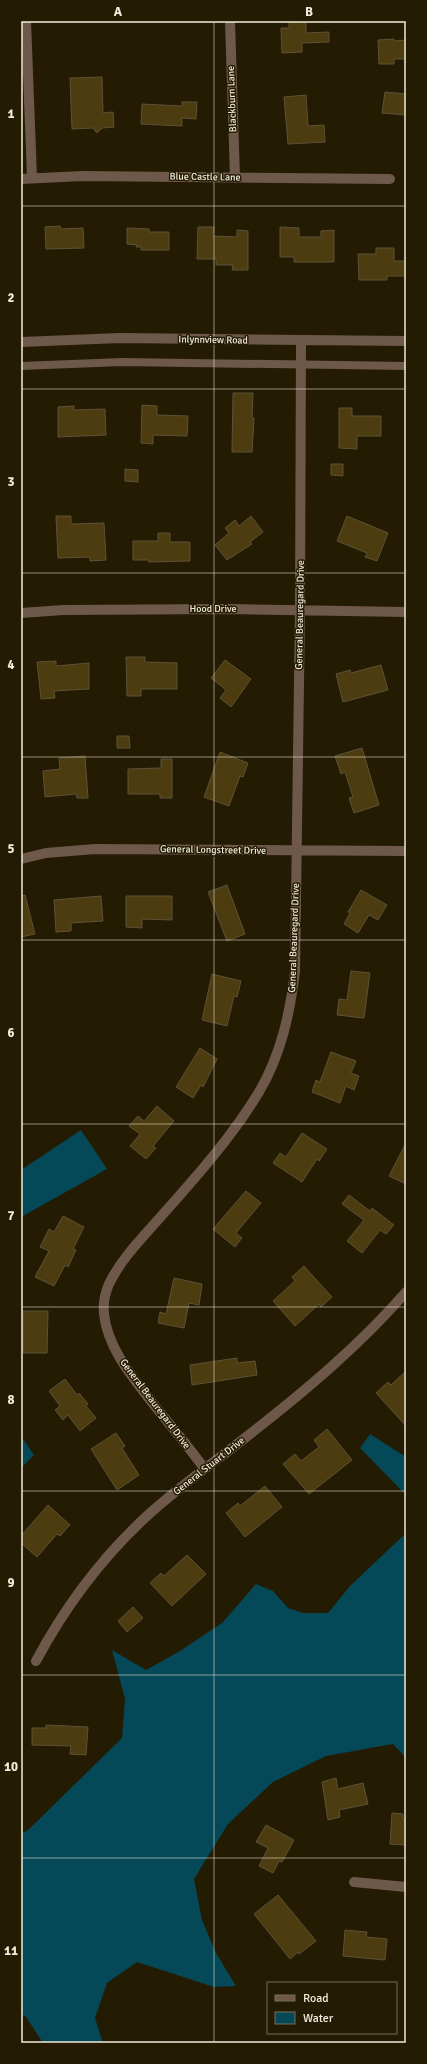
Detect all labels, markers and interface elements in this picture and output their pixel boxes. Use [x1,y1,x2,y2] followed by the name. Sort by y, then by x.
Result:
[114,4,123,20] text: A
[305,4,313,20] text: B
[225,66,239,132] street label: Blackburn Lane
[7,106,15,122] text: 1
[169,170,241,184] street label: Blue Castle Lane
[7,290,15,306] text: 2
[178,333,248,347] street label: Inlynnview Road
[7,474,15,490] text: 3
[293,560,307,670] street label: General Beauregard Drive
[189,603,237,615] street label: Hood Drive
[7,657,15,673] text: 4
[7,841,15,857] text: 5
[160,843,266,857] street label: General Longstreet Drive
[286,883,302,993] street label: General Beauregard Drive
[7,1025,15,1041] text: 6
[7,1208,15,1224] text: 7
[117,1357,193,1451] street label: General Beauregard Drive
[7,1392,15,1408] text: 8
[171,1434,247,1498] street label: General Stuart Drive
[7,1575,15,1591] text: 9
[4,1759,18,1775] text: 10
[4,1943,18,1959] text: 11
[267,1982,397,2034] legend
[303,1991,329,2006] text: Road
[303,2011,334,2026] text: Water

